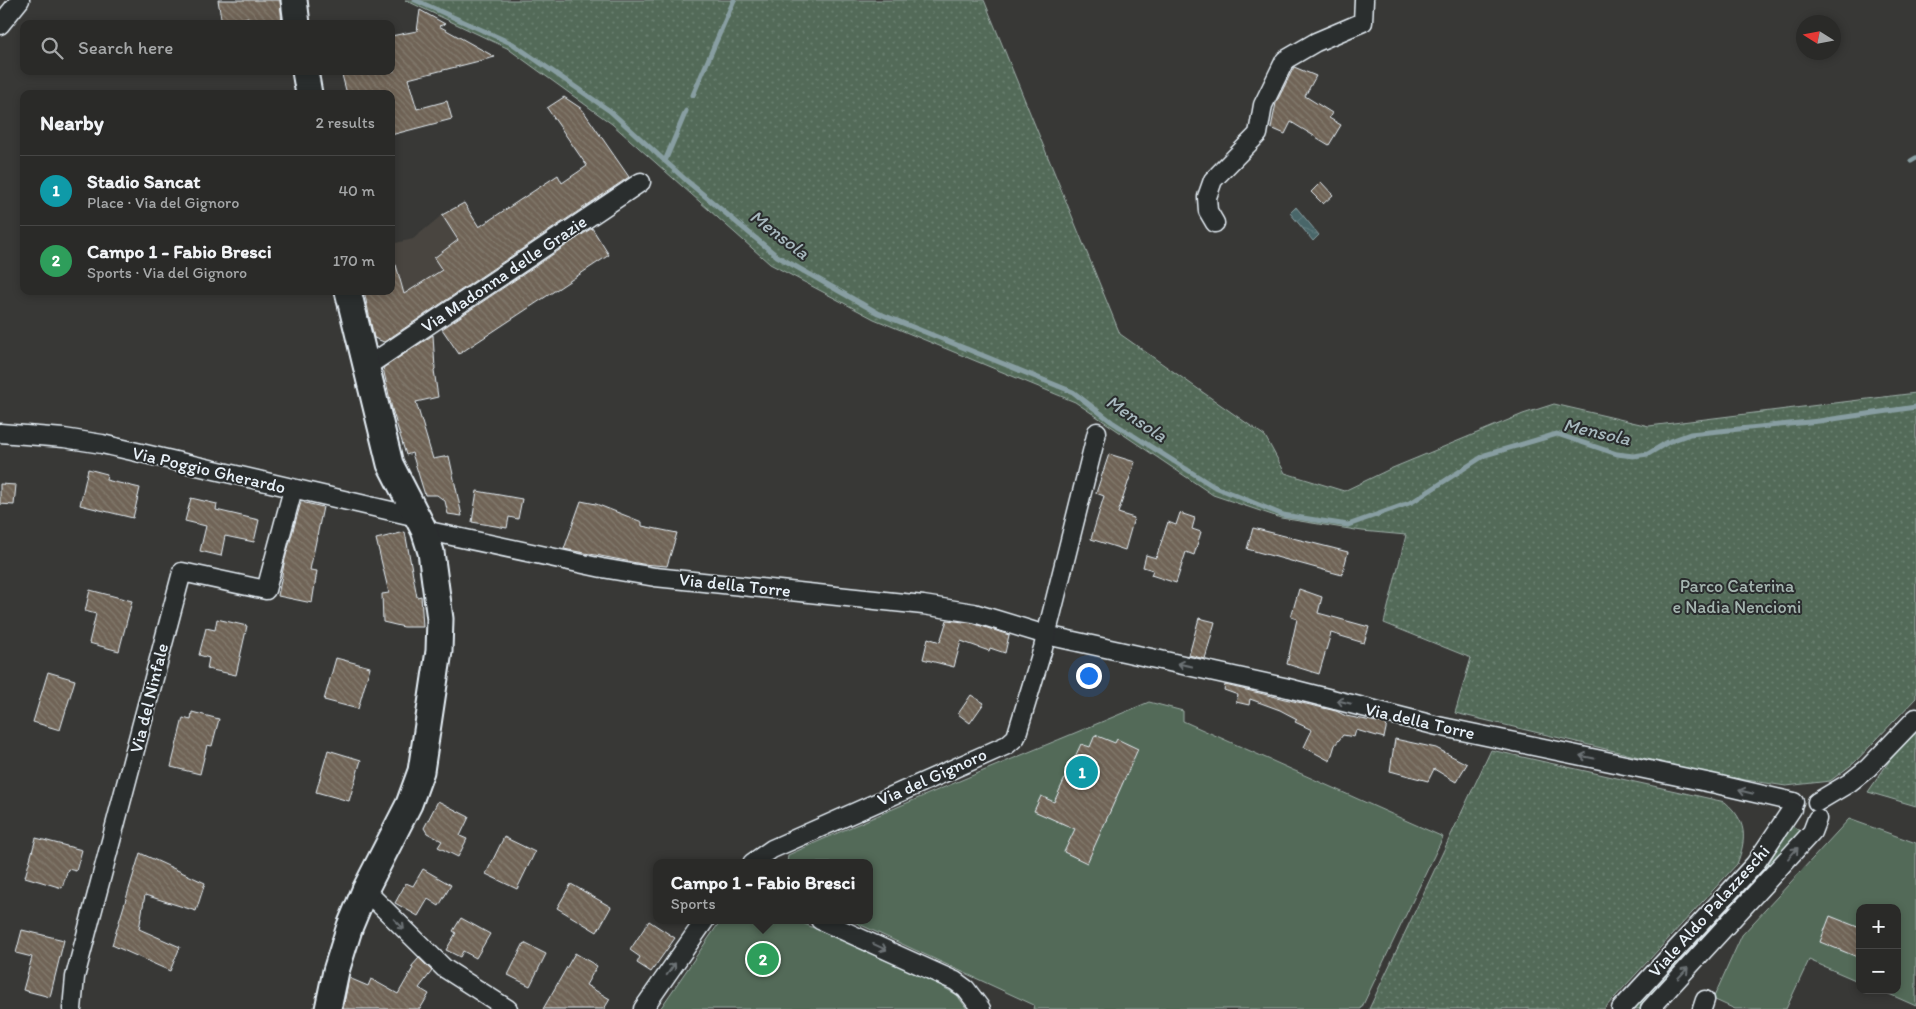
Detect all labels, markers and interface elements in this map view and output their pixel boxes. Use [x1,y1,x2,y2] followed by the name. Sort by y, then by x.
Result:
[1796,15,1841,60] north arrow
[20,20,395,75] search box
[38,34,66,62] icon: search
[78,36,173,59] text: Search here
[40,110,104,135] text: Nearby
[315,113,375,132] text: 2 results
[87,170,200,193] text: Stadio Sancat
[52,181,60,200] text: 1
[338,181,375,200] text: 40 m
[87,193,239,212] text: Place · Via del Gignoro
[746,205,814,264] water label: Mensola
[417,210,591,338] street label: Via Madonna delle Grazie
[87,240,272,263] text: Campo 1 - Fabio Bresci
[52,251,60,270] text: 2
[333,251,375,270] text: 170 m
[87,263,247,282] text: Sports · Via del Gignoro
[1102,390,1171,447] water label: Mensola
[1561,413,1633,450] water label: Mensola
[130,442,288,498] street label: Via Poggio Gherardo
[678,568,792,602] street label: Via della Torre
[1673,575,1801,618] park label: Parco Caterina e Nadia Nencioni
[125,641,173,755] street label: Via del Ninfale
[1178,660,1194,669] one-way arrow
[1076,663,1102,689] your location
[1336,697,1352,706] one-way arrow
[1363,698,1477,744] street label: Via della Torre
[874,743,990,811] street label: Via del Gignoro
[1580,752,1596,762] one-way arrow
[1066,753,1098,791] pin: 1
[1739,787,1755,796] one-way arrow
[1644,840,1774,982] street label: Viale Aldo Palazzeschi
[1787,847,1798,860] one-way arrow
[653,859,873,924] popup
[671,871,855,894] text: Campo 1 - Fabio Bresci
[671,894,716,913] text: Sports
[1856,904,1901,994] map controls
[1856,904,1901,949] button: +
[393,918,405,931] one-way arrow
[747,940,779,978] pin: 2
[872,943,887,953] one-way arrow
[1856,949,1901,994] button: −
[666,962,676,976] one-way arrow
[1677,967,1689,980] one-way arrow

